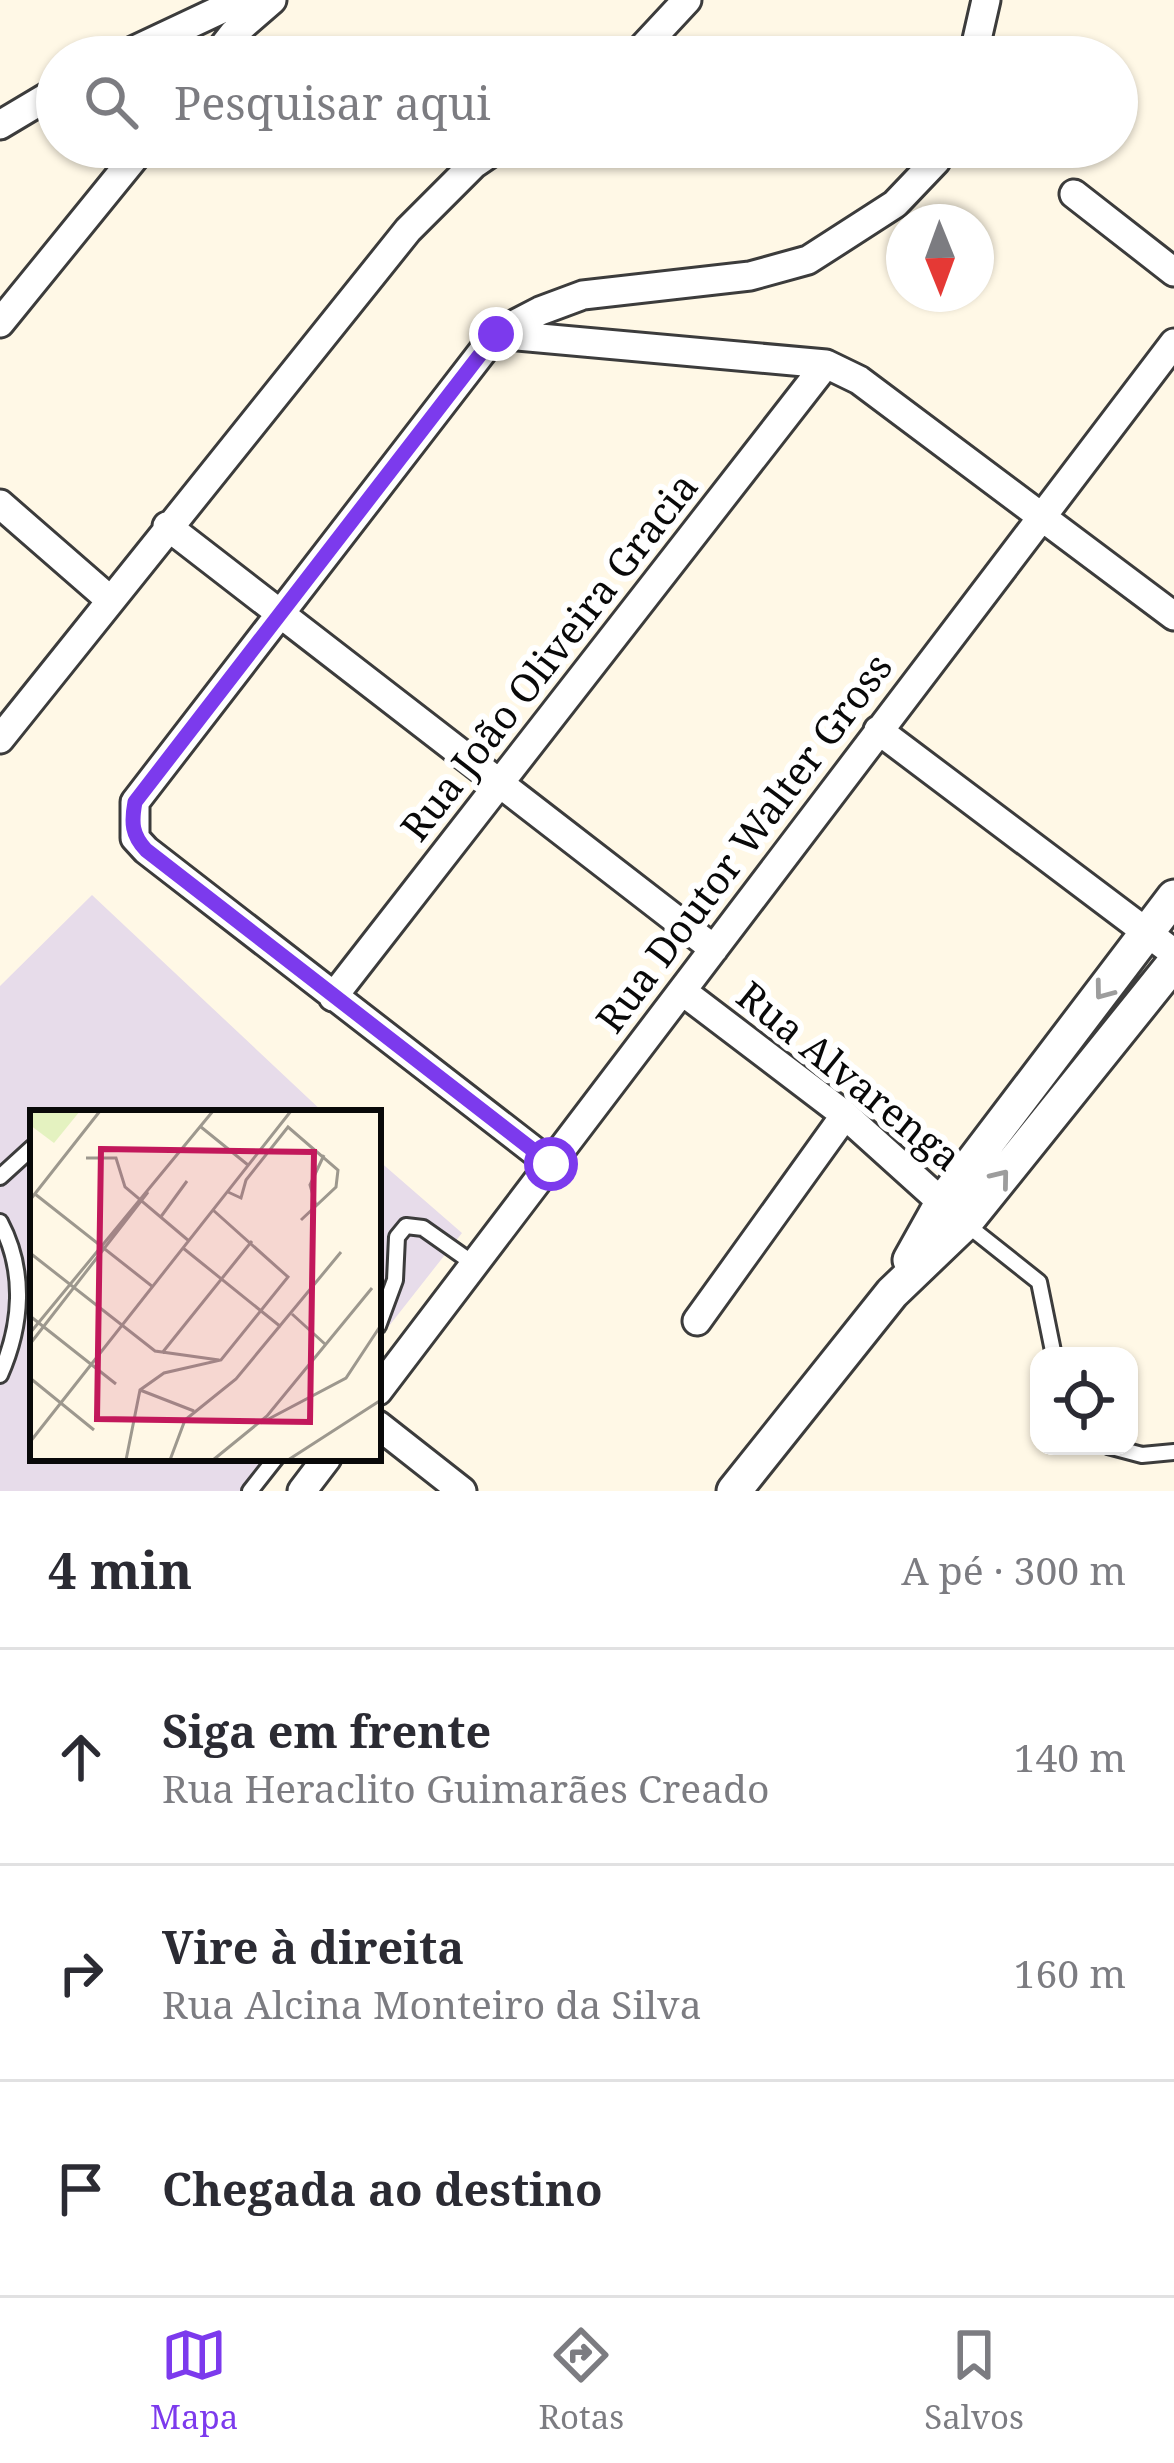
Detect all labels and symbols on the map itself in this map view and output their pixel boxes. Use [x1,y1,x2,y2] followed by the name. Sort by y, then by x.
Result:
[886,204,994,312] north arrow
[469,307,523,361] route end
[387,461,708,851] street label: Rua João Oliveira Gracia
[583,642,903,1043] street label: Rua Doutor Walter Gross
[727,968,973,1182] street label: Rua Alvarenga
[1096,977,1118,999] one-way arrow
[30,1110,381,1461] inset map
[524,1137,578,1191] route start
[987,1170,1009,1192] one-way arrow

